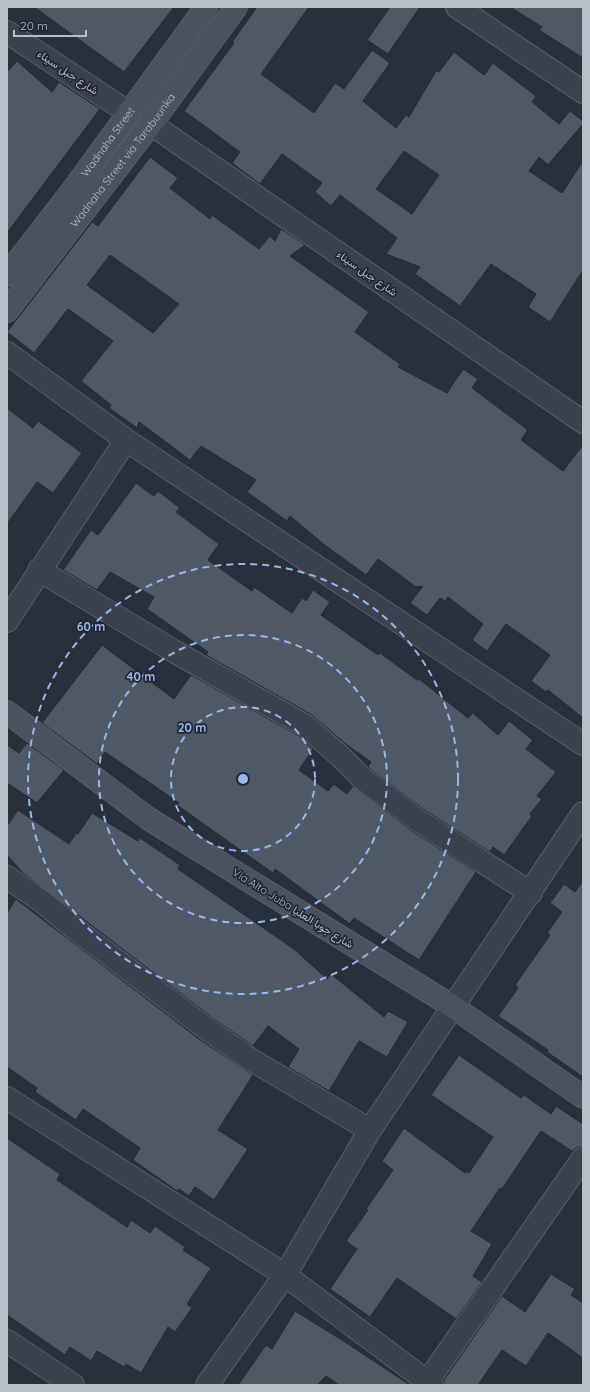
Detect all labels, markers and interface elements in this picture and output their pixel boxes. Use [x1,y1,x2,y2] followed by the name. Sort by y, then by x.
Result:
[14,12,86,38] scale bar
[20,18,48,33] text: 20 m
[34,47,101,98] street label: شارع جبل سيناء
[67,90,178,230] street label: Wadnaha Street via Tarabuunka
[78,104,138,180] street label: Wadnaha Street
[334,247,400,300] street label: شارع جبل سيناء
[77,619,105,634] text: 60 m
[127,669,155,684] text: 40 m
[178,720,206,735] text: 20 m
[236,772,250,786] centre of rings
[229,865,356,952] street label: Via Alto Juba شارع جوبا العليا

